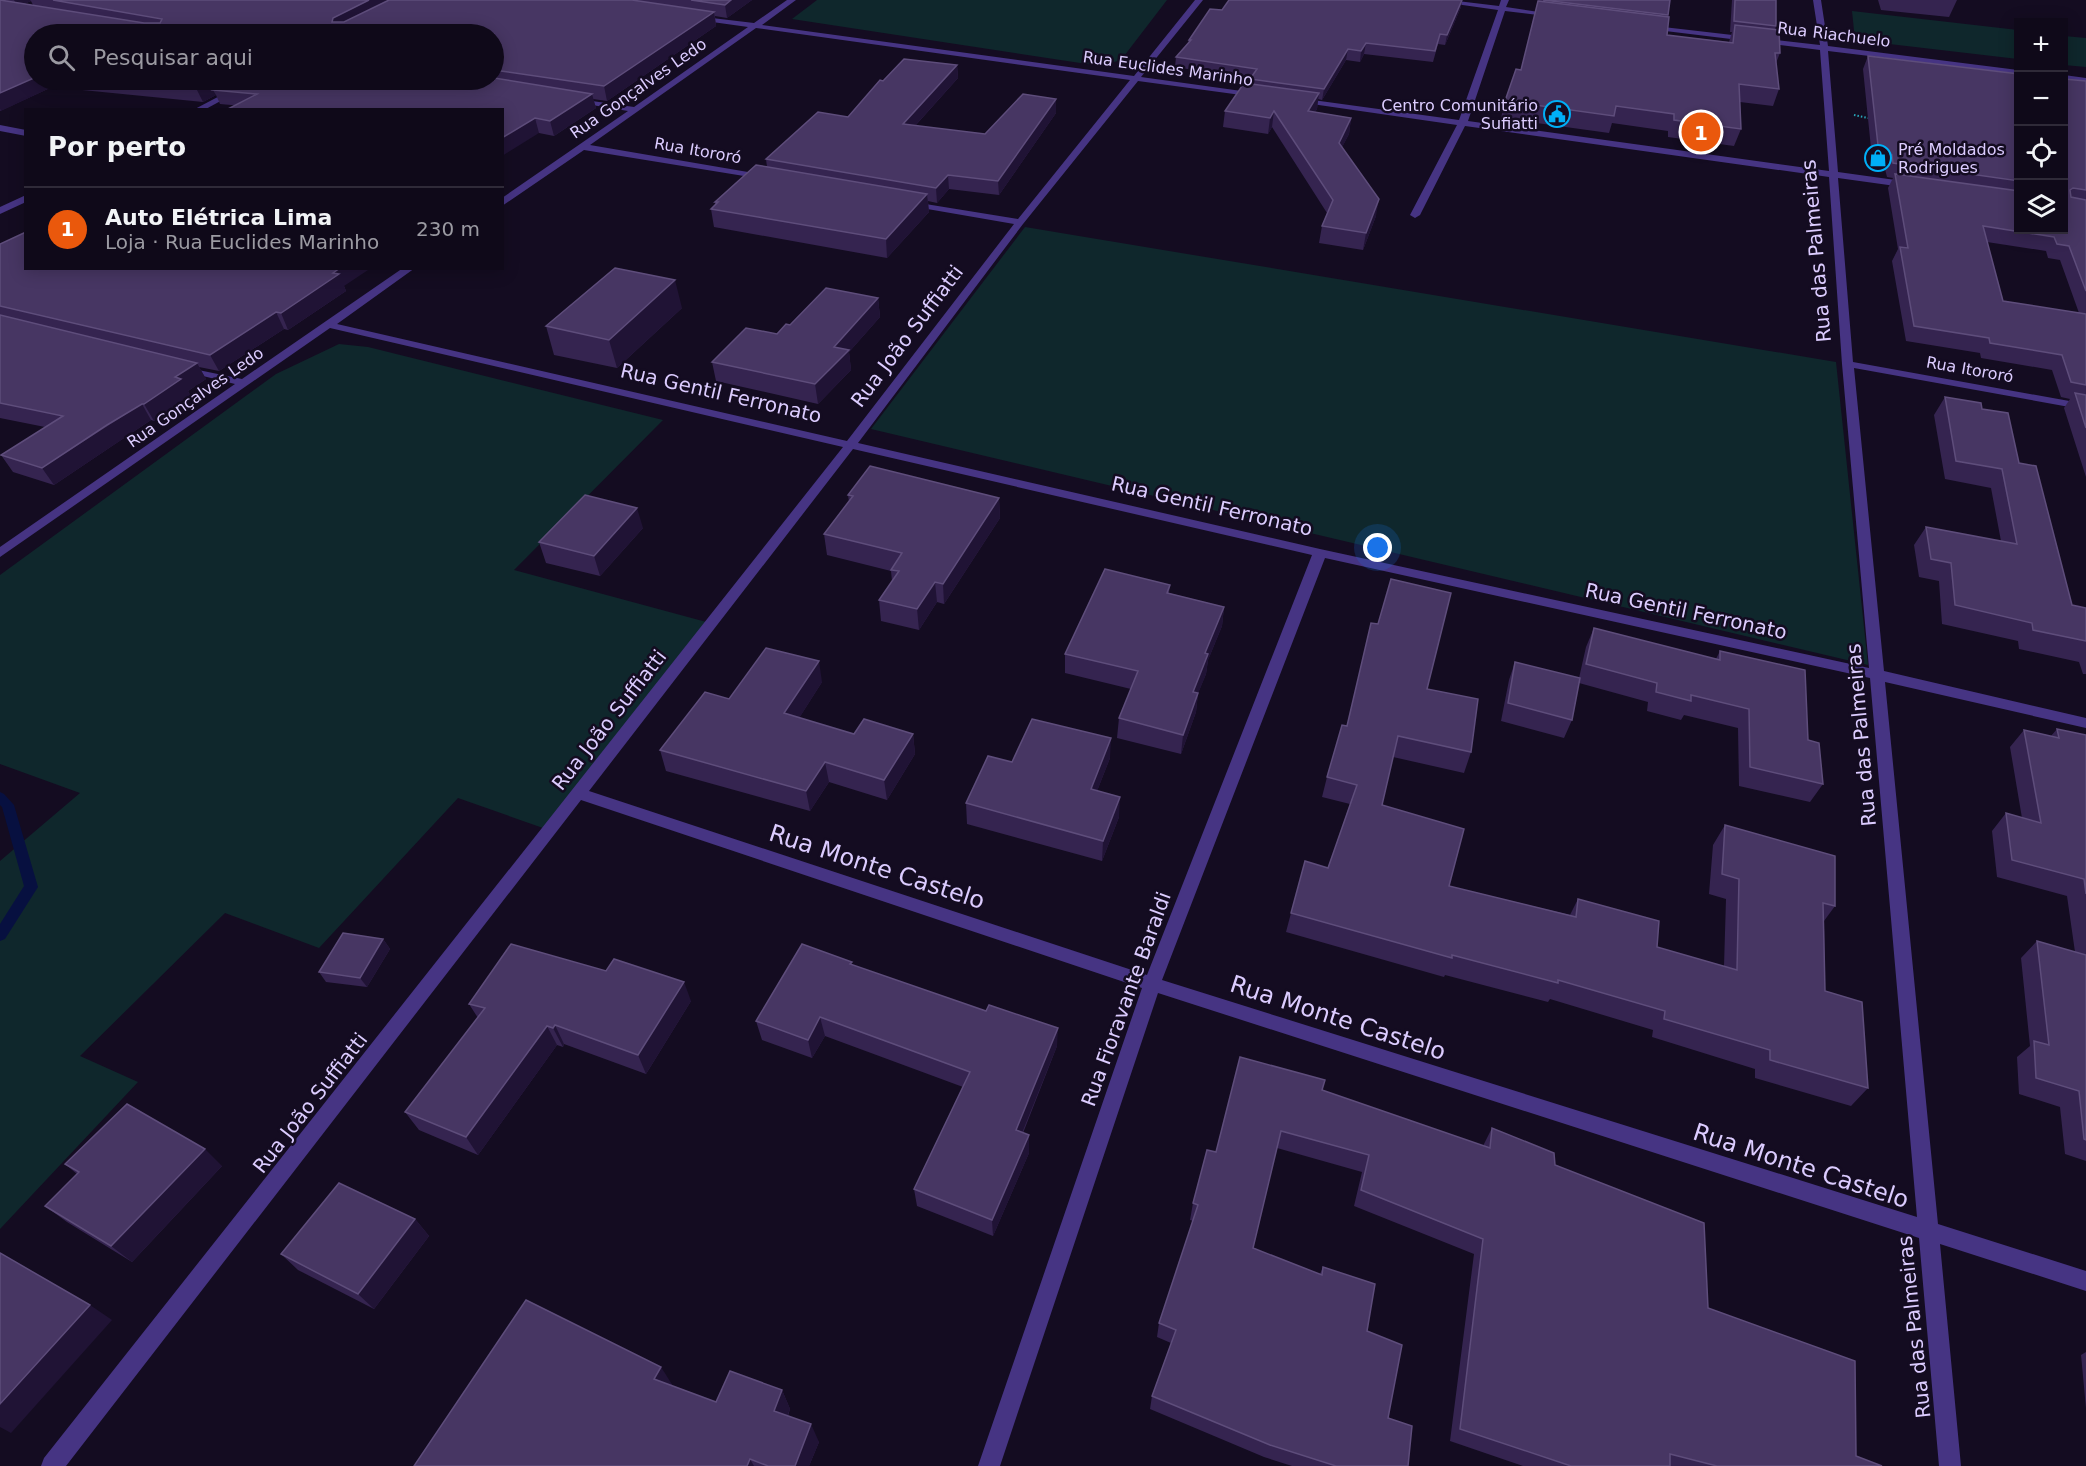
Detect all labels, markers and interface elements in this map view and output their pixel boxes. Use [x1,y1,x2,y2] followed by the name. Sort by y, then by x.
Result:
[1776,18,1892,51] street label: Rua Riachuelo
[2014,18,2068,234] map controls
[2014,18,2068,72] button: +
[24,24,504,90] search box
[566,34,710,143] street label: Rua Gonçalves Ledo
[45,41,78,74] icon: search
[93,45,253,70] text: Pesquisar aqui
[1082,47,1254,90] street label: Rua Euclides Marinho
[2014,72,2068,126] button: −
[1381,96,1538,133] place label: Centro Comunitário Sufiatti
[1542,99,1572,129] public building icon: Centro Comunitário Sufiatti
[1682,110,1720,154] pin: 1
[2014,126,2068,180] button: locate
[48,132,186,162] text: Por perto
[653,133,743,168] street label: Rua Itororó
[1898,140,2005,177] place label: Pré Moldados Rodrigues
[1863,143,1893,173] shop icon: Pré Moldados Rodrigues
[1796,159,1836,343] street label: Rua das Palmeiras
[2014,180,2068,234] button: layers
[105,205,332,230] text: Auto Elétrica Lima
[61,217,74,241] text: 1
[416,217,480,241] text: 230 m
[105,230,379,254] text: Loja · Rua Euclides Marinho
[846,260,968,412] street label: Rua João Suffiatti
[123,343,267,452] street label: Rua Gonçalves Ledo
[1925,352,2015,387] street label: Rua Itororó
[618,358,824,428] street label: Rua Gentil Ferronato
[1109,471,1315,541] street label: Rua Gentil Ferronato
[1363,533,1392,562] your location
[1583,578,1789,644] street label: Rua Gentil Ferronato
[1841,643,1881,827] street label: Rua das Palmeiras
[547,645,671,795] street label: Rua João Suffiatti
[766,819,988,915] street label: Rua Monte Castelo
[1076,889,1176,1109] street label: Rua Fioravante Baraldi
[1227,970,1449,1066] street label: Rua Monte Castelo
[248,1028,372,1178] street label: Rua João Suffiatti
[1690,1118,1912,1214] street label: Rua Monte Castelo
[1892,1235,1936,1419] street label: Rua das Palmeiras

